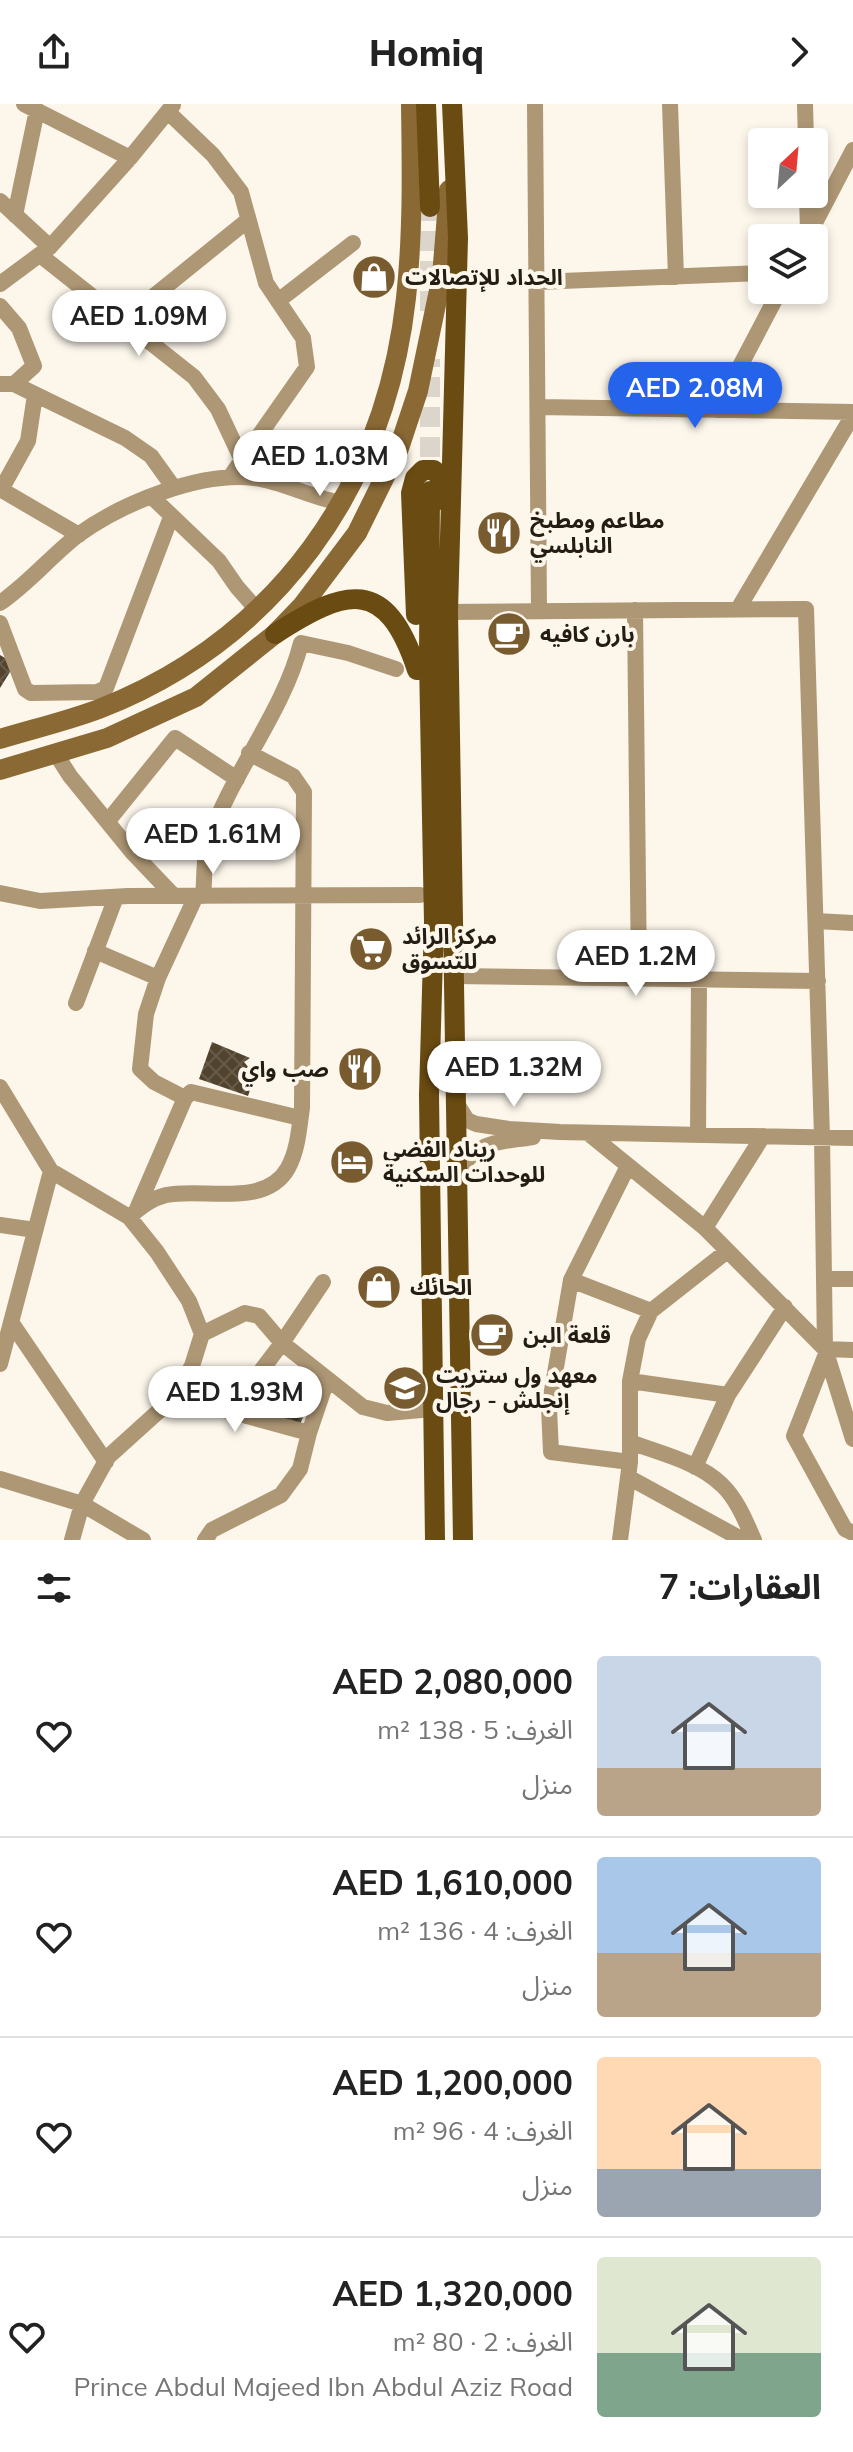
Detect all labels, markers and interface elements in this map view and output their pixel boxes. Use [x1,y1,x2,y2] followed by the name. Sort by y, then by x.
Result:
[32,30,76,74] icon: share
[369,30,484,75] text: Homiq
[777,30,821,74] icon: forward
[748,128,828,208] north arrow
[748,128,828,304] map controls
[748,224,828,304] button: layers
[350,253,398,301] shop icon: الحداد للإتصالات
[405,263,563,293] place label: الحداد للإتصالات
[47,290,231,358] pin: AED 1.09M
[70,299,208,332] text: AED 1.09M
[603,362,787,430] pin: AED 2.08M
[626,371,764,404] text: AED 2.08M
[228,430,412,498] pin: AED 1.03M
[251,439,389,472] text: AED 1.03M
[530,506,665,563] place label: مطاعم ومطبخ النابلسي
[475,509,523,557] restaurant icon: مطاعم ومطبخ النابلسي
[485,610,533,658] cafe icon: بارن كافيه
[540,620,635,648] place label: بارن كافيه
[121,808,305,876] pin: AED 1.61M
[144,817,282,850] text: AED 1.61M
[402,922,497,975] place label: مركز الرائد للتسوق
[347,925,395,973] supermarket icon: مركز الرائد للتسوق
[553,930,719,998] pin: AED 1.2M
[575,939,697,972] text: AED 1.2M
[422,1041,606,1109] pin: AED 1.32M
[336,1045,384,1093] restaurant icon: صب واي
[445,1050,583,1083] text: AED 1.32M
[241,1055,329,1087] place label: صب واي
[383,1135,545,1188] place label: ريناد الفضي للوحدات السكنية
[328,1138,376,1186] hotel icon: ريناد الفضي للوحدات السكنية
[355,1263,403,1311] shop icon: الحائك
[410,1273,472,1301] place label: الحائك
[468,1311,516,1359] cafe icon: قلعة البن
[523,1321,611,1349] place label: قلعة البن
[436,1361,598,1416] place label: معهد ول ستريت إنجلش - رجال
[381,1364,429,1412] school or university icon: معهد ول ستريت إنجلش - رجال
[143,1366,327,1434] pin: AED 1.93M
[166,1375,304,1408] text: AED 1.93M
[659,1565,821,1608] text: العقارات: 7
[32,1566,76,1610] icon: filters
[332,1660,573,1703] text: AED 2,080,000
[661,1688,757,1784] icon: home
[377,1713,573,1746] text: الغرف: 5 · 138 m²
[32,1714,76,1758] icon: heart
[522,1768,573,1801] text: منزل
[332,1861,573,1904] text: AED 1,610,000
[661,1889,757,1985] icon: home
[377,1914,573,1947] text: الغرف: 4 · 136 m²
[32,1915,76,1959] icon: heart
[522,1969,573,2002] text: منزل
[332,2061,573,2104] text: AED 1,200,000
[661,2089,757,2185] icon: home
[393,2114,573,2147] text: الغرف: 4 · 96 m²
[32,2115,76,2159] icon: heart
[522,2169,573,2202] text: منزل
[332,2272,573,2315] text: AED 1,320,000
[661,2289,757,2385] icon: home
[5,2315,49,2359] icon: heart
[393,2325,573,2358] text: الغرف: 2 · 80 m²
[73,2370,573,2403] text: Prince Abdul Majeed Ibn Abdul Aziz Road

